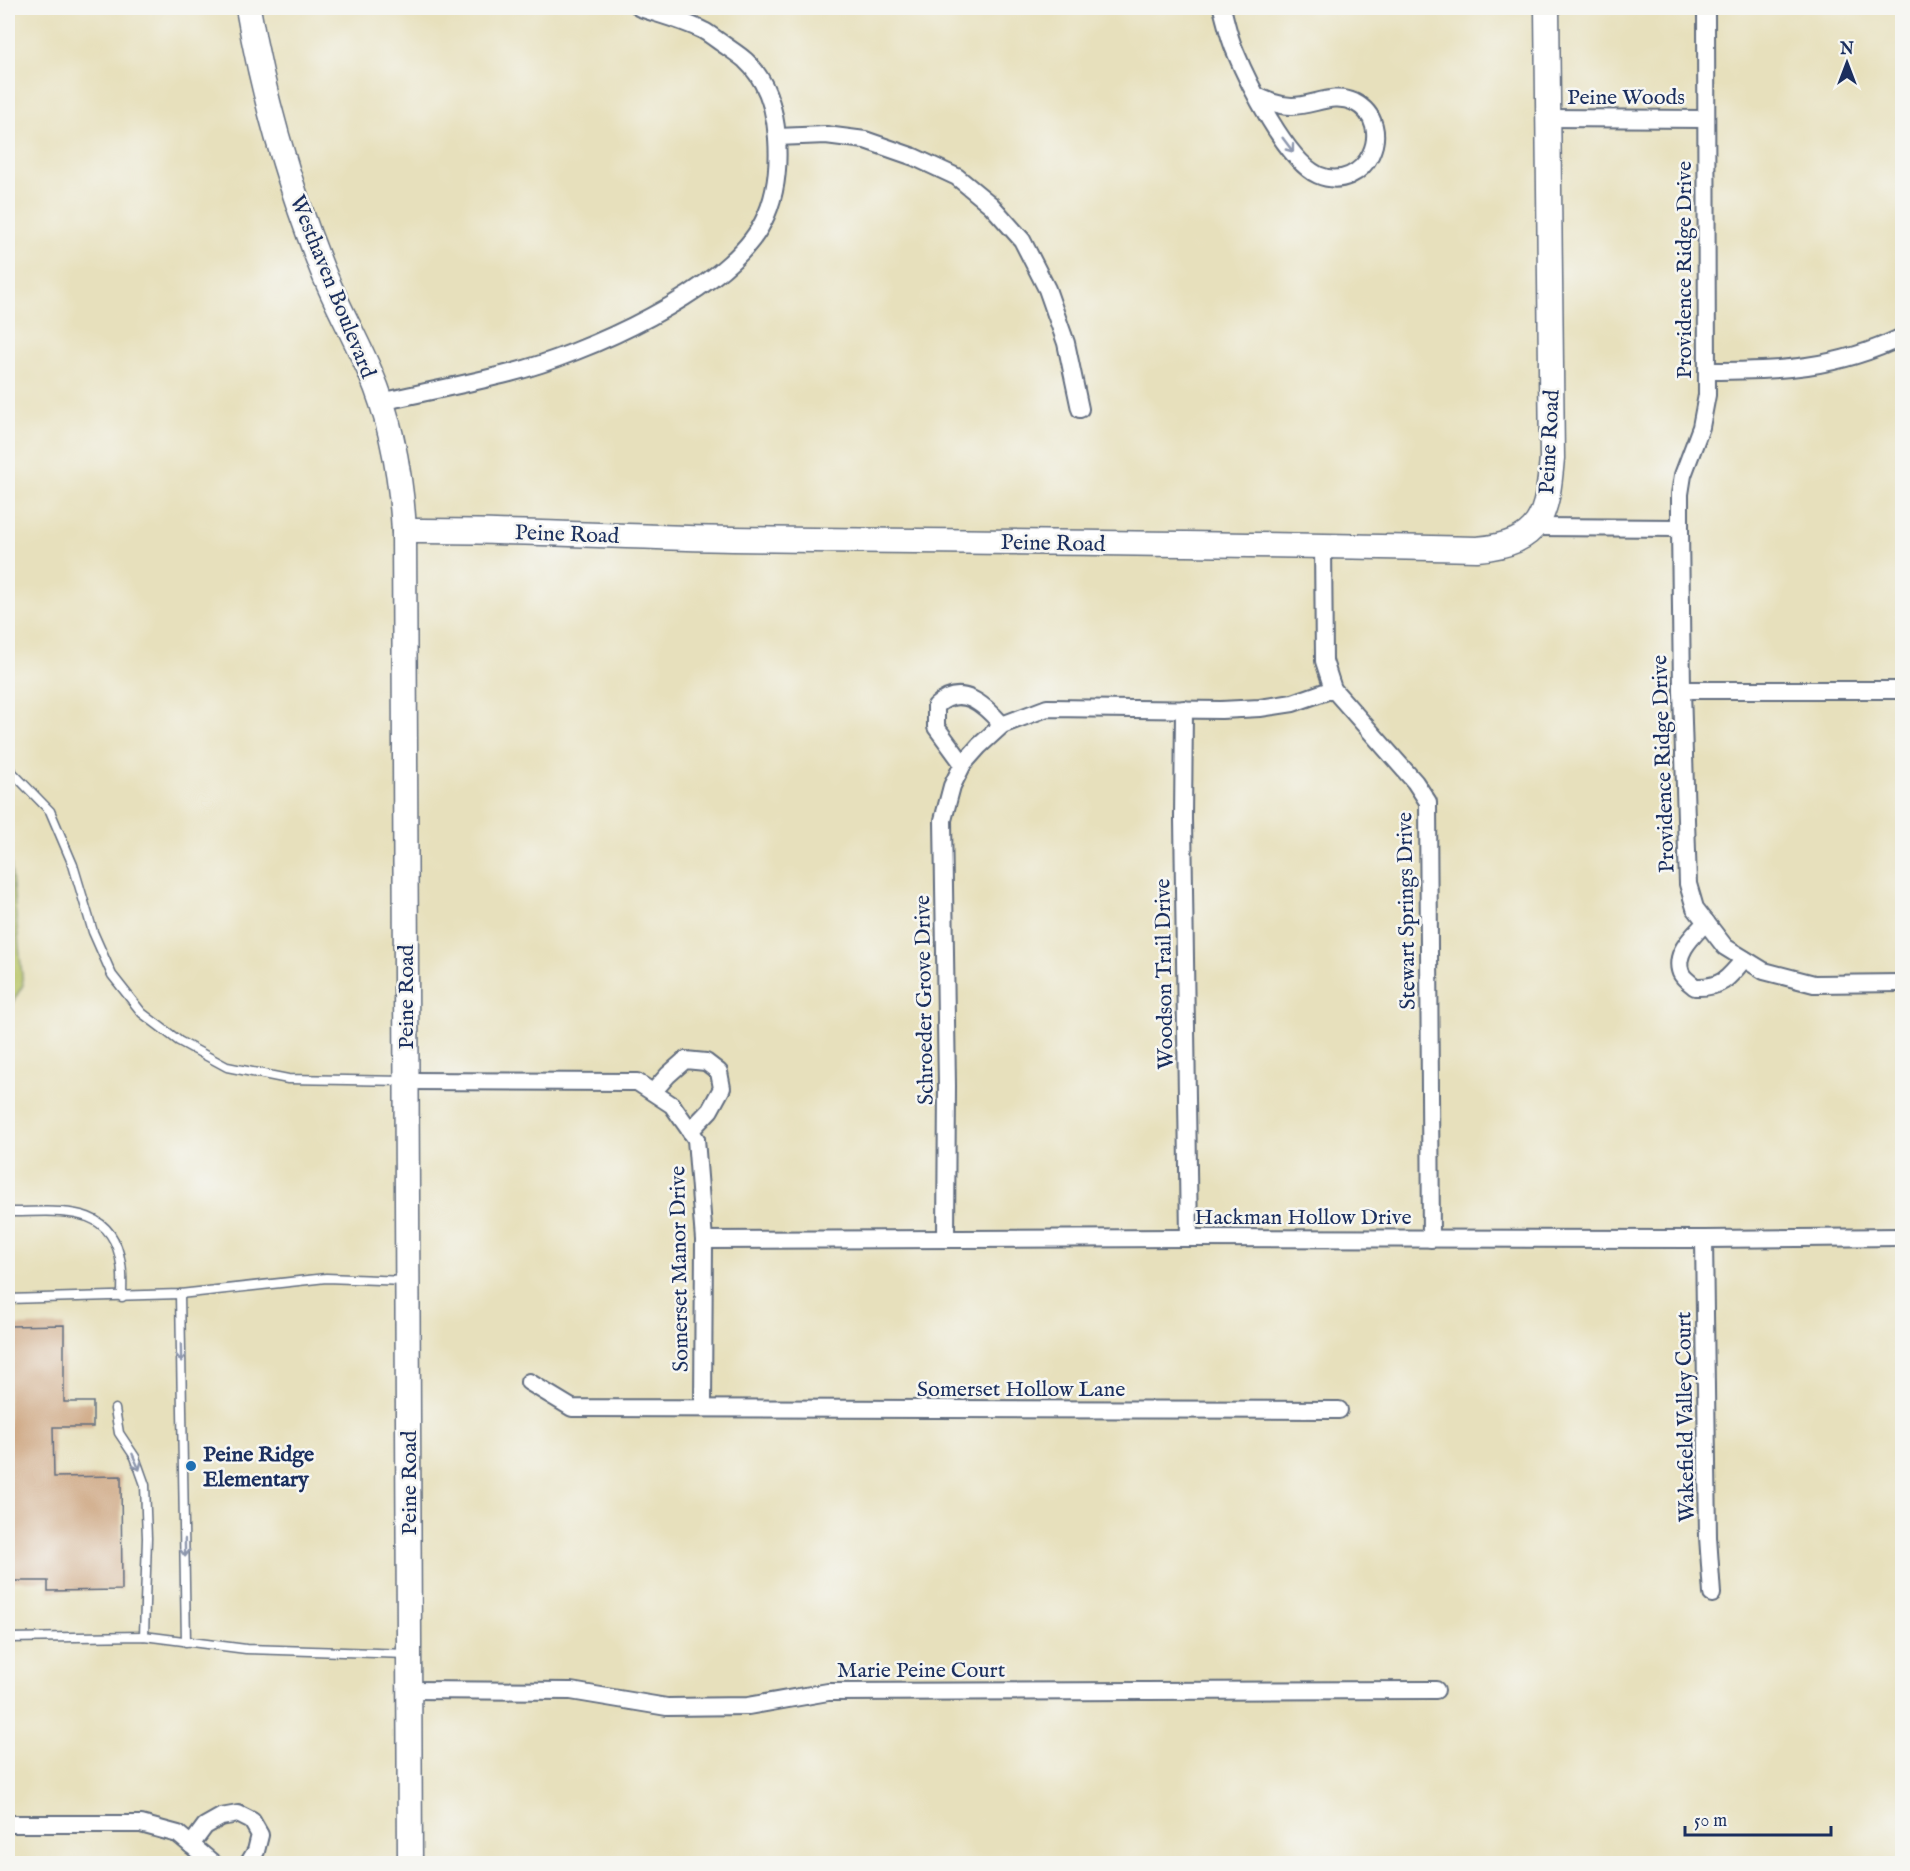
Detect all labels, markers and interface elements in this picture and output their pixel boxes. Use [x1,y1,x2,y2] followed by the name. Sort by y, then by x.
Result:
[1817,33,1877,93] north arrow
[1839,40,1854,60] text: N
[1567,84,1685,112] street label: Peine Woods
[1282,137,1295,153] one-way arrow
[1671,161,1699,379] street label: Providence Ridge Drive
[283,191,382,383] street label: Westhaven Boulevard
[1533,389,1567,495] street label: Peine Road
[514,519,620,551] street label: Peine Road
[1000,529,1106,559] street label: Peine Road
[1646,654,1682,873] street label: Providence Ridge Drive
[1391,812,1423,1010] street label: Stewart Springs Drive
[1149,878,1181,1070] street label: Woodson Trail Drive
[909,895,941,1105] street label: Schroeder Grove Drive
[393,944,421,1049] street label: Peine Road
[664,1166,696,1372] street label: Somerset Manor Drive
[1195,1204,1412,1232] street label: Hackman Hollow Drive
[1670,1311,1702,1523] street label: Wakefield Valley Court
[175,1342,187,1362] one-way arrow
[917,1376,1125,1404] street label: Somerset Hollow Lane
[396,1430,424,1535] street label: Peine Road
[203,1441,314,1494] place label: Peine Ridge Elementary
[131,1453,142,1471] one-way arrow
[184,1459,198,1473] marker: Peine Ridge Elementary
[179,1537,190,1557] one-way arrow
[837,1657,1006,1685] street label: Marie Peine Court
[1685,1799,1830,1837] scale bar
[1694,1810,1727,1833] text: 50 m

